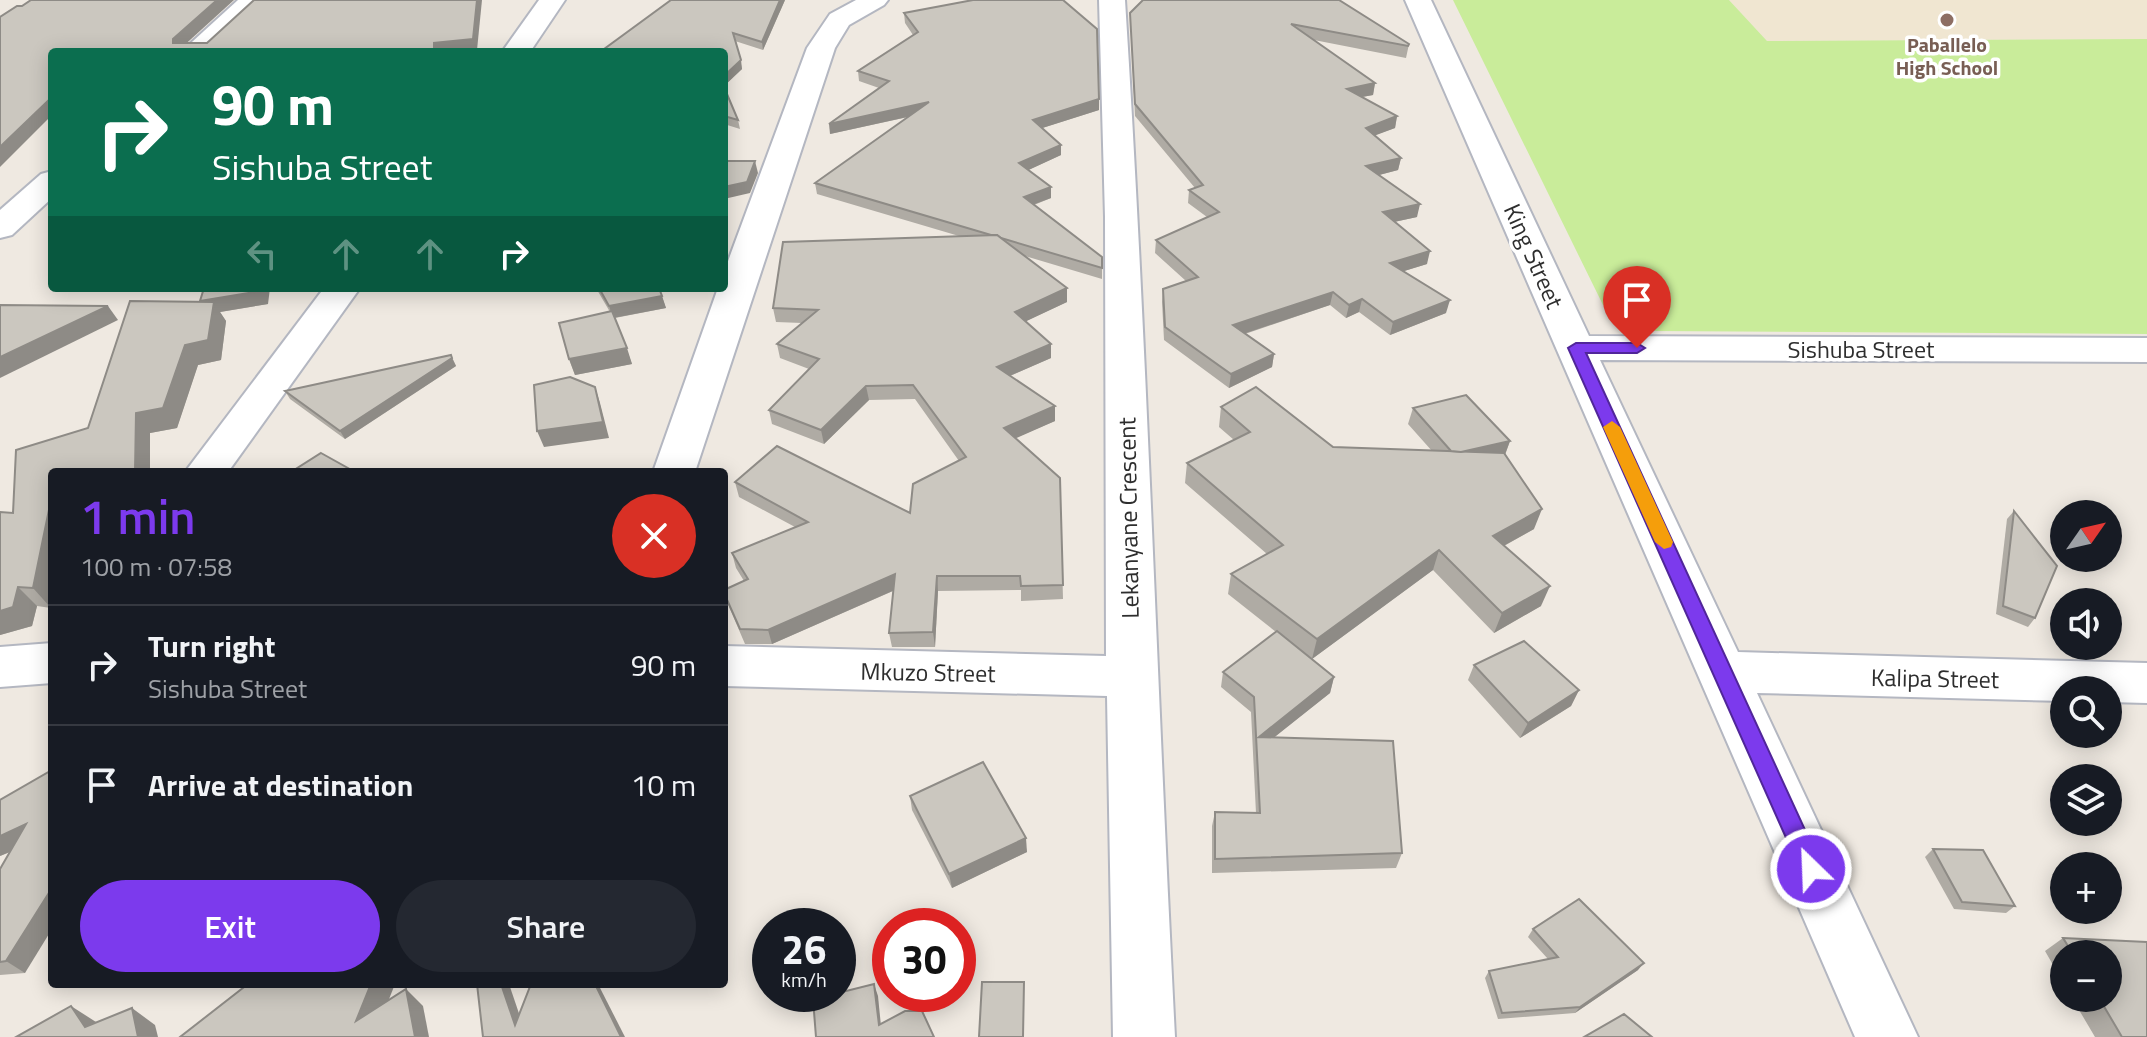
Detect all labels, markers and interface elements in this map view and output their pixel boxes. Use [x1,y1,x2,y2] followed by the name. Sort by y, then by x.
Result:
[1938,11,1956,29] marker: Paballelo High School
[1896,29,1998,83] place label: Paballelo High School
[212,62,334,147] text: 90 m
[80,80,184,184] icon: right
[212,139,432,194] text: Sishuba Street
[1495,198,1573,315] street label: King Street
[240,232,284,276] icon: left
[324,232,368,276] icon: ahead
[408,232,452,276] icon: ahead
[492,232,536,276] icon: right
[1603,266,1671,348] pin
[1615,278,1659,322] icon: arrive
[1788,331,1935,367] street label: Sishuba Street
[1108,416,1148,619] street label: Lekanyane Crescent
[80,480,195,553] text: 1 min
[612,494,696,578] button: close
[2050,500,2122,572] north arrow
[2050,500,2122,1012] map controls
[80,547,232,586] text: 100 m · 07:58
[2050,588,2122,660] button: sound
[148,623,276,669] text: Turn right
[631,642,696,688] text: 90 m
[80,643,124,687] icon: right
[860,653,996,691] street label: Mkuzo Street
[1871,659,2000,697] street label: Kalipa Street
[148,669,307,708] text: Sishuba Street
[2050,676,2122,748] button: search
[148,762,413,808] text: Arrive at destination
[631,762,696,808] text: 10 m
[80,763,124,807] icon: arrive
[2050,764,2122,836] button: layers
[1769,827,1853,911] position arrow
[2050,852,2122,924] button: +
[80,880,380,972] button: Exit
[396,880,696,972] button: Share
[872,908,976,1012] speed limit sign: 30
[782,919,826,980] text: 26
[2050,940,2122,1012] button: −
[781,964,827,995] text: km/h

